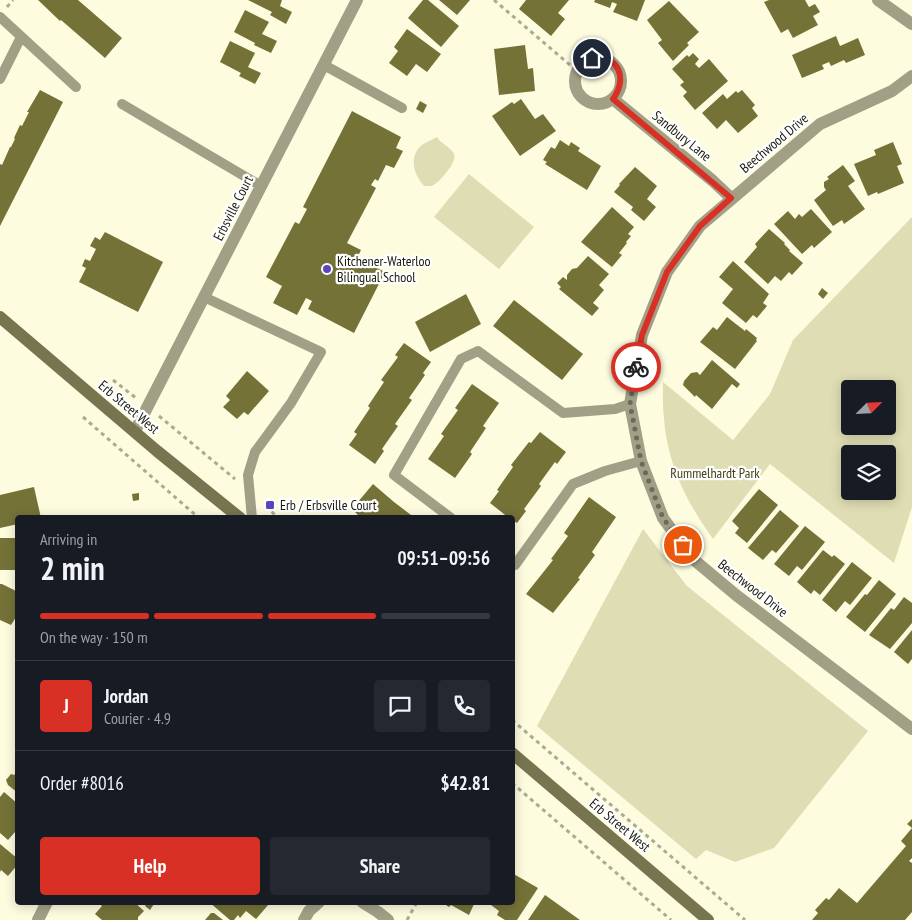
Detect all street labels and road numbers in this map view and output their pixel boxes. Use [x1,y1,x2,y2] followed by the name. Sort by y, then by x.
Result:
[649,107,715,165] street label: Sandbury Lane
[736,109,812,177] street label: Beechwood Drive
[209,172,257,244] street label: Erbsville Court
[95,376,163,438] street label: Erb Street West
[714,555,792,621] street label: Beechwood Drive
[586,794,654,856] street label: Erb Street West

